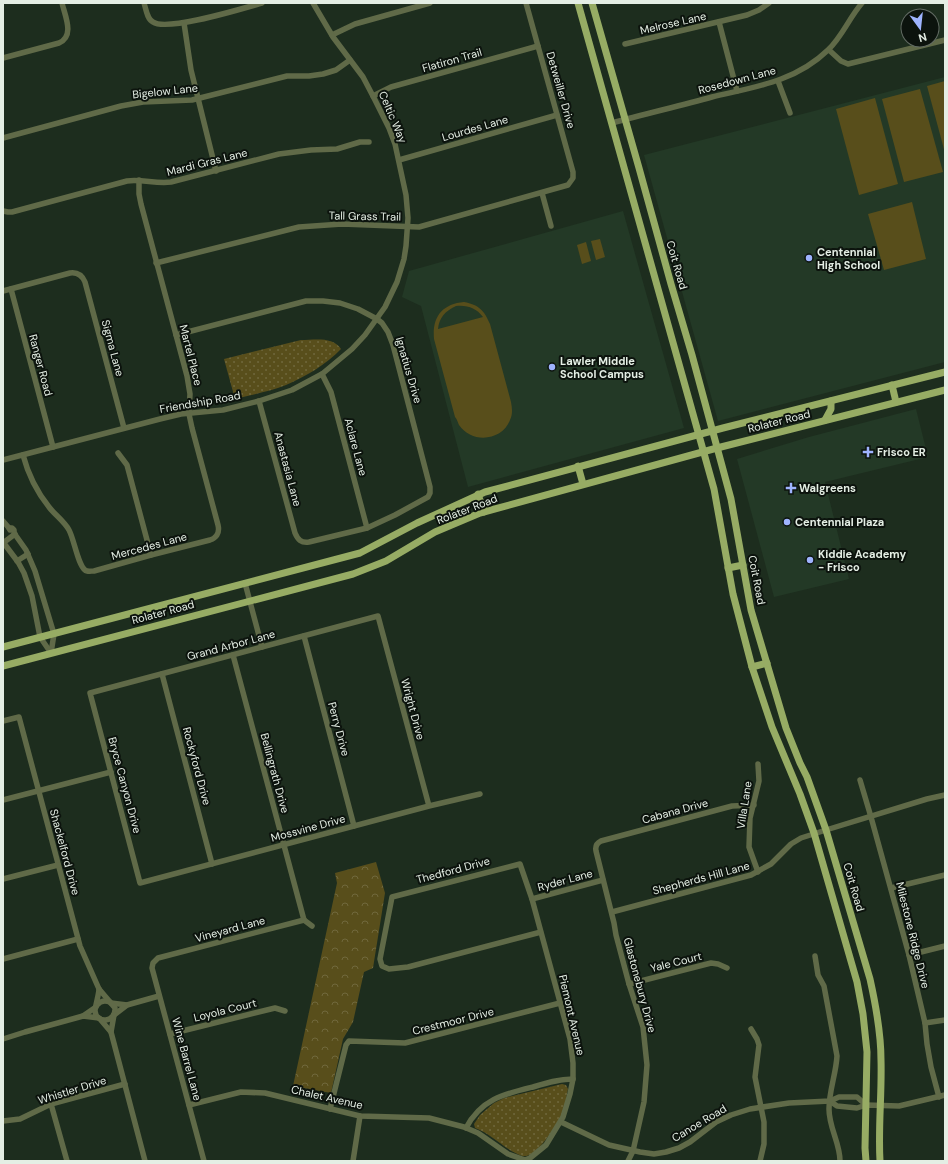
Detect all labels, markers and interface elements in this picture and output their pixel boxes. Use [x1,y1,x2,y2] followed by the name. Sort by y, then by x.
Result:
[900,8,940,48] north arrow
[639,9,707,37] street label: Melrose Lane
[917,30,928,45] text: N
[421,45,483,75] street label: Flatiron Trail
[543,50,579,130] street label: Detweiller Drive
[697,63,777,97] street label: Rosedown Lane
[132,81,198,101] street label: Bigelow Lane
[376,89,410,145] street label: Celtic Way
[440,112,510,144] street label: Lourdes Lane
[165,145,249,179] street label: Mardi Gras Lane
[329,208,401,224] street label: Tall Grass Trail
[663,239,691,291] street label: Coit Road
[817,245,880,272] place label: Centennial High School
[804,253,814,263] marker: Centennial High School
[99,318,127,378] street label: Sigma Lane
[177,323,205,387] street label: Martel Place
[26,333,56,398] street label: Ranger Road
[393,335,425,405] street label: Ignatius Drive
[560,354,644,381] place label: Lawler Middle School Campus
[547,362,557,372] marker: Lawler Middle School Campus
[158,388,242,416] street label: Friendship Road
[746,406,812,436] street label: Rolater Road
[342,417,370,477] street label: Aclare Lane
[271,430,305,508] street label: Anastasia Lane
[877,445,926,459] place label: Frisco ER
[862,446,874,458] marker: Frisco ER
[799,481,856,495] place label: Walgreens
[786,483,796,493] marker: Walgreens
[435,491,499,527] street label: Rolater Road
[795,515,884,529] place label: Centennial Plaza
[782,517,792,527] marker: Centennial Plaza
[110,529,188,563] street label: Mercedes Lane
[818,547,906,574] place label: Kiddie Academy - Frisco
[745,554,769,606] street label: Coit Road
[805,555,815,565] marker: Kiddie Academy - Frisco
[130,597,196,627] street label: Rolater Road
[185,627,277,663] street label: Grand Arbor Lane
[398,677,428,741] street label: Wright Drive
[325,700,353,758] street label: Perry Drive
[180,725,214,807] street label: Rockyford Drive
[258,731,292,815] street label: Bellingrath Drive
[105,735,145,835] street label: Bryce Canyon Drive
[733,780,755,830] street label: Villa Lane
[640,795,710,827] street label: Cabana Drive
[47,807,83,897] street label: Shackelford Drive
[269,811,347,845] street label: Mossvine Drive
[415,853,491,887] street label: Thedford Drive
[651,858,751,898] street label: Shepherds Hill Lane
[840,861,868,913] street label: Coit Road
[536,866,594,894] street label: Ryder Lane
[893,880,933,990] street label: Milestone Ridge Drive
[193,913,267,945] street label: Vineyard Lane
[621,936,659,1034] street label: Glastonebury Drive
[649,949,703,975] street label: Yale Court
[556,973,588,1057] street label: Piemont Avenue
[192,995,258,1025] street label: Loyola Court
[411,1004,495,1038] street label: Crestmoor Drive
[169,1016,205,1102] street label: Wine Barrel Lane
[36,1073,108,1107] street label: Whistler Drive
[290,1082,364,1112] street label: Chalet Avenue
[669,1101,729,1145] street label: Canoe Road

